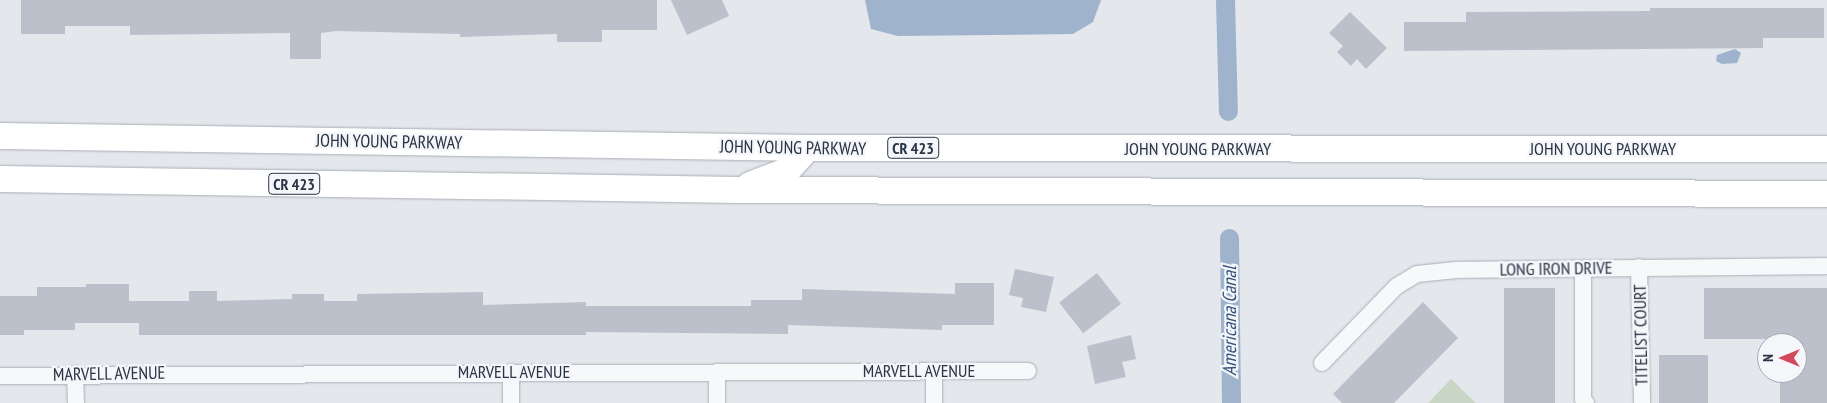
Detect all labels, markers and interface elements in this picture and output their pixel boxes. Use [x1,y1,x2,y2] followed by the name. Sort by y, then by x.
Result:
[315,130,463,154] street label: JOHN YOUNG PARKWAY
[887,134,939,162] road number: CR 423
[719,136,867,160] street label: JOHN YOUNG PARKWAY
[1125,138,1271,160] street label: JOHN YOUNG PARKWAY
[1530,138,1676,160] street label: JOHN YOUNG PARKWAY
[268,170,320,198] road number: CR 423
[1499,257,1613,281] street label: LONG IRON DRIVE
[1219,266,1241,376] water label: Americana Canal
[1629,284,1653,386] street label: TITELIST COURT
[1757,333,1807,383] north arrow
[1759,354,1777,362] text: N
[862,360,976,382] street label: MARVELL AVENUE
[457,361,571,383] street label: MARVELL AVENUE
[52,362,166,386] street label: MARVELL AVENUE

